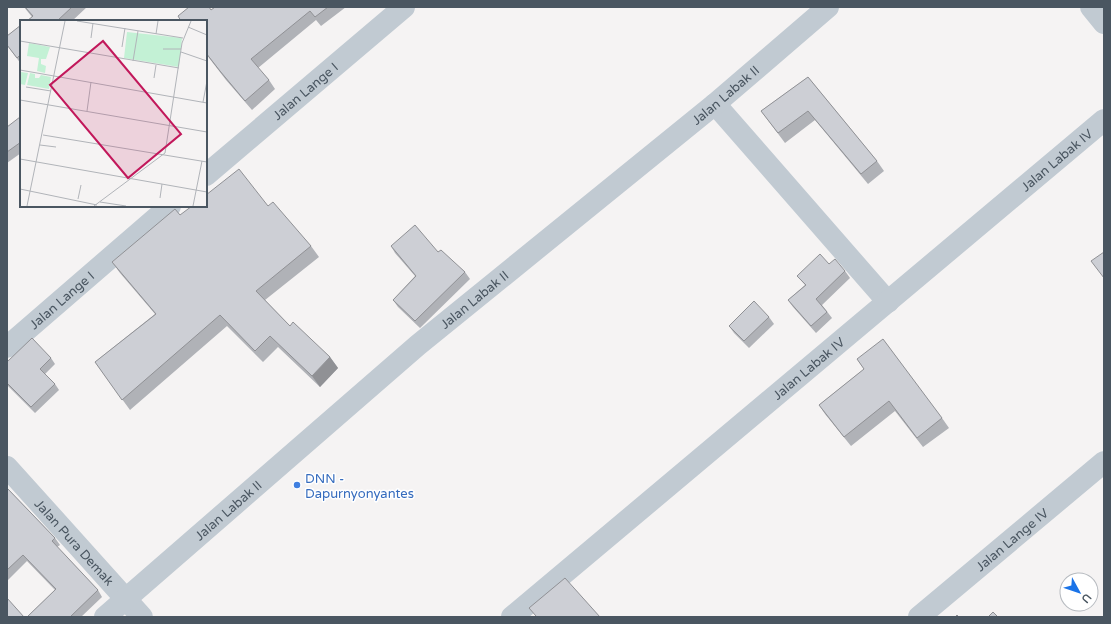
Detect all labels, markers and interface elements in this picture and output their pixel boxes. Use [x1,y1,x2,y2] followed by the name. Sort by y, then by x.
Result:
[20,20,207,207] inset map
[270,59,342,124] street label: Jalan Lange I
[689,62,763,129] street label: Jalan Labak II
[1018,126,1096,195] street label: Jalan Labak IV
[26,268,98,333] street label: Jalan Lange I
[437,268,512,333] street label: Jalan Labak II
[770,334,848,404] street label: Jalan Labak IV
[305,471,414,502] place label: DNN - Dapurnyonyantes
[192,477,265,544] street label: Jalan Labak II
[292,480,302,490] marker: DNN - Dapurnyonyantes
[31,496,117,589] street label: Jalan Pura Demak
[973,505,1052,575] street label: Jalan Lange IV
[1059,572,1099,612] north arrow
[1079,591,1094,605] text: U

